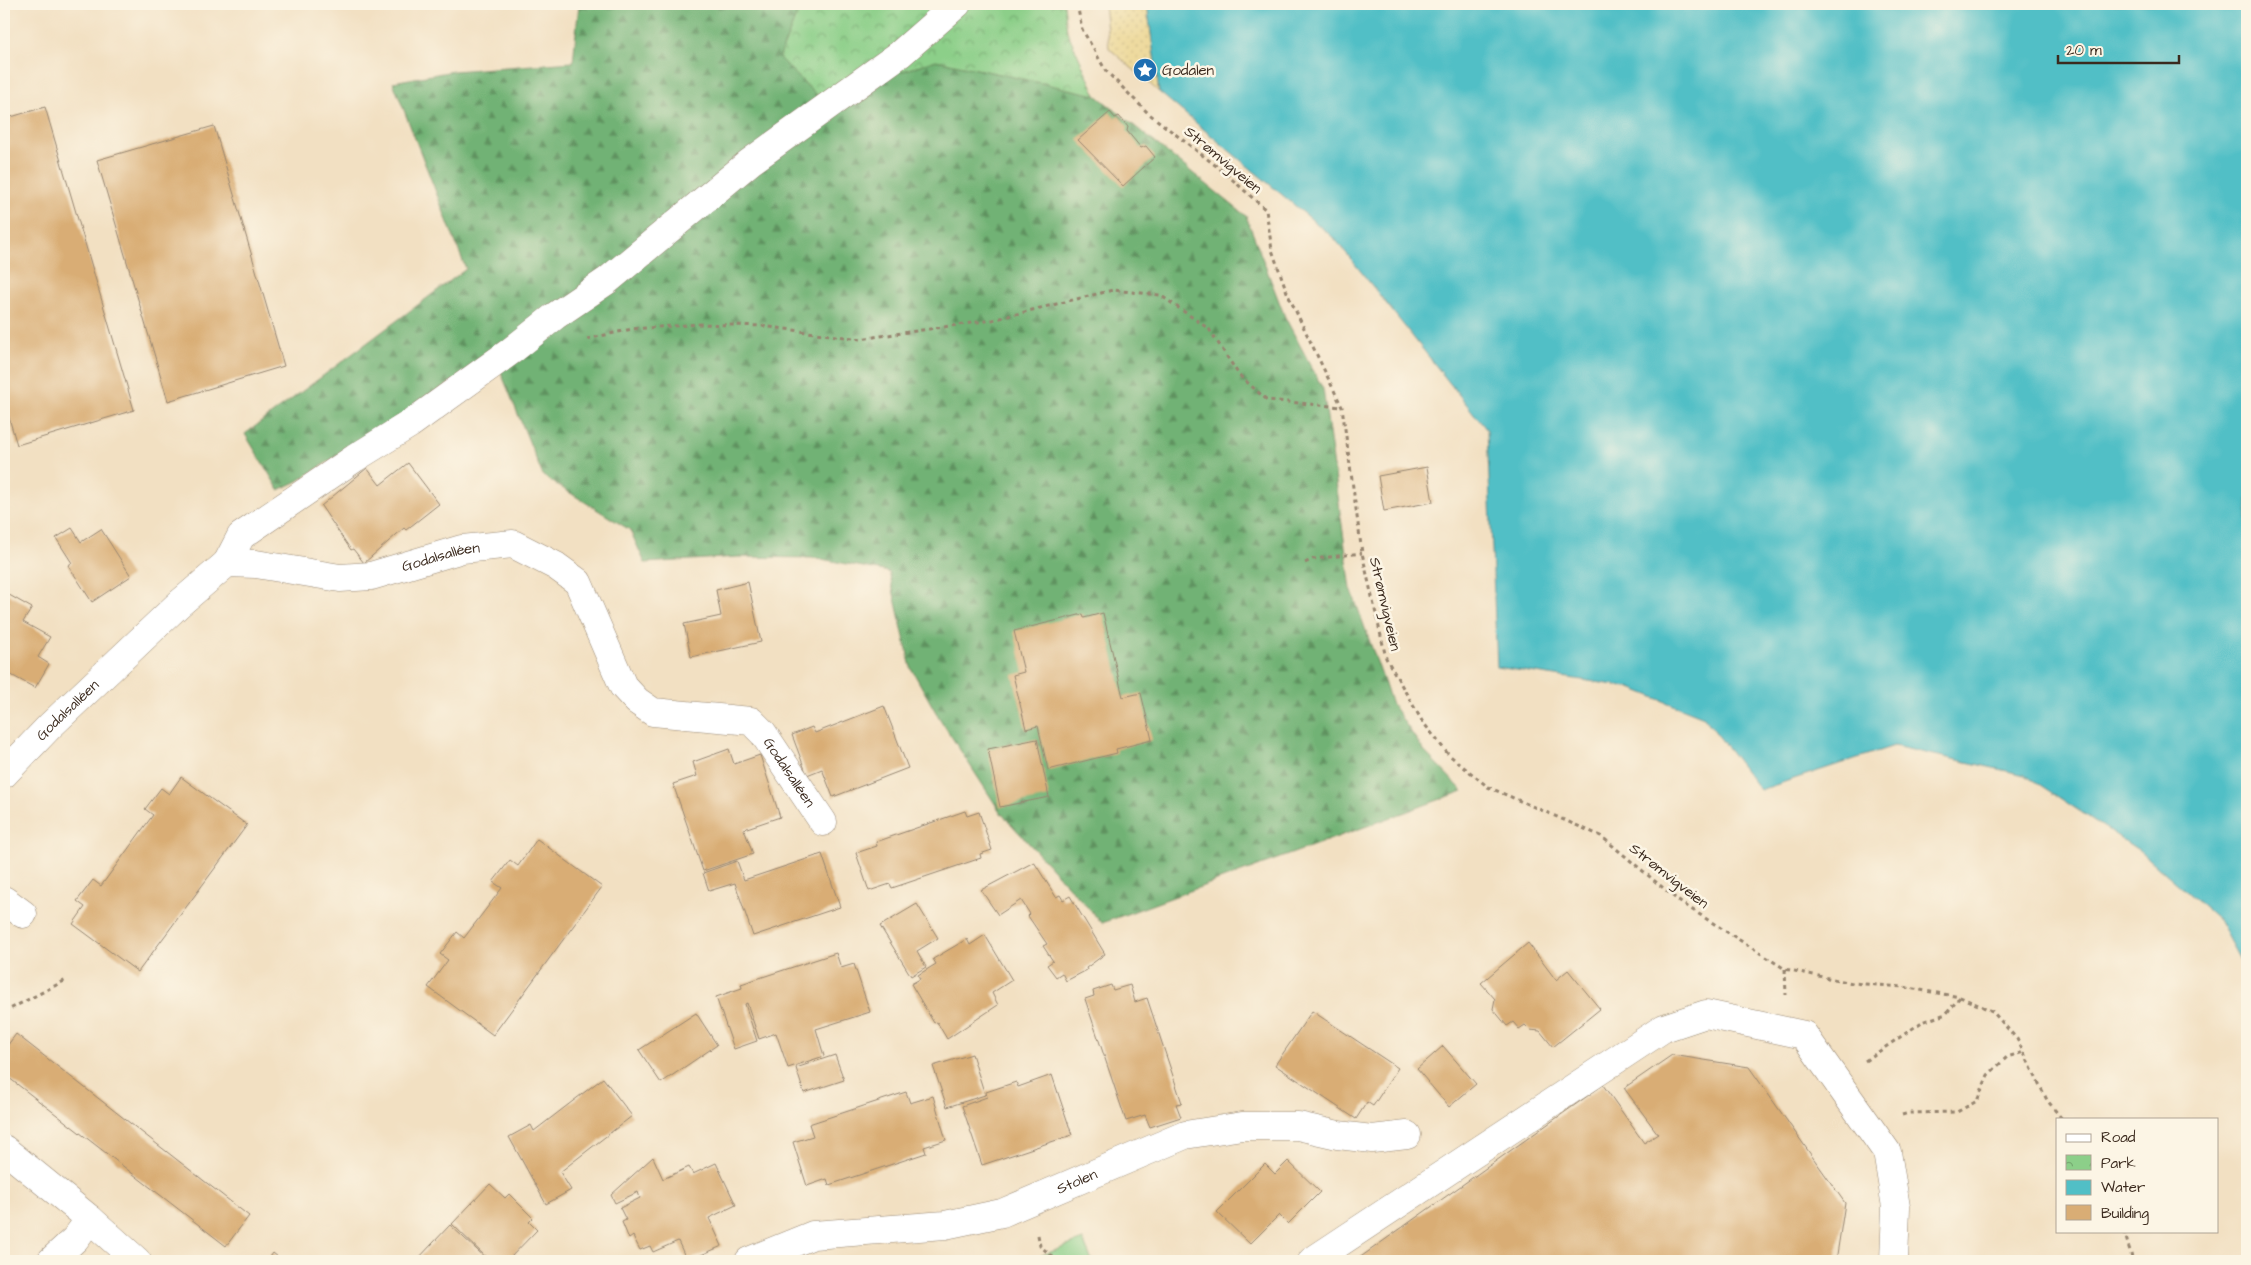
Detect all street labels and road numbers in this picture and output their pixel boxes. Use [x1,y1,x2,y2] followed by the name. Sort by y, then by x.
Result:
[1179,121,1267,200] street label: Strømvigveien
[399,537,481,577] street label: Godalsalléen
[1363,555,1406,654] street label: Strømvigveien
[31,674,104,745] street label: Godalsalléen
[758,733,821,812] street label: Godalsalléen
[1624,838,1714,915] street label: Strømvigveien
[1053,1163,1101,1199] street label: Stolen

